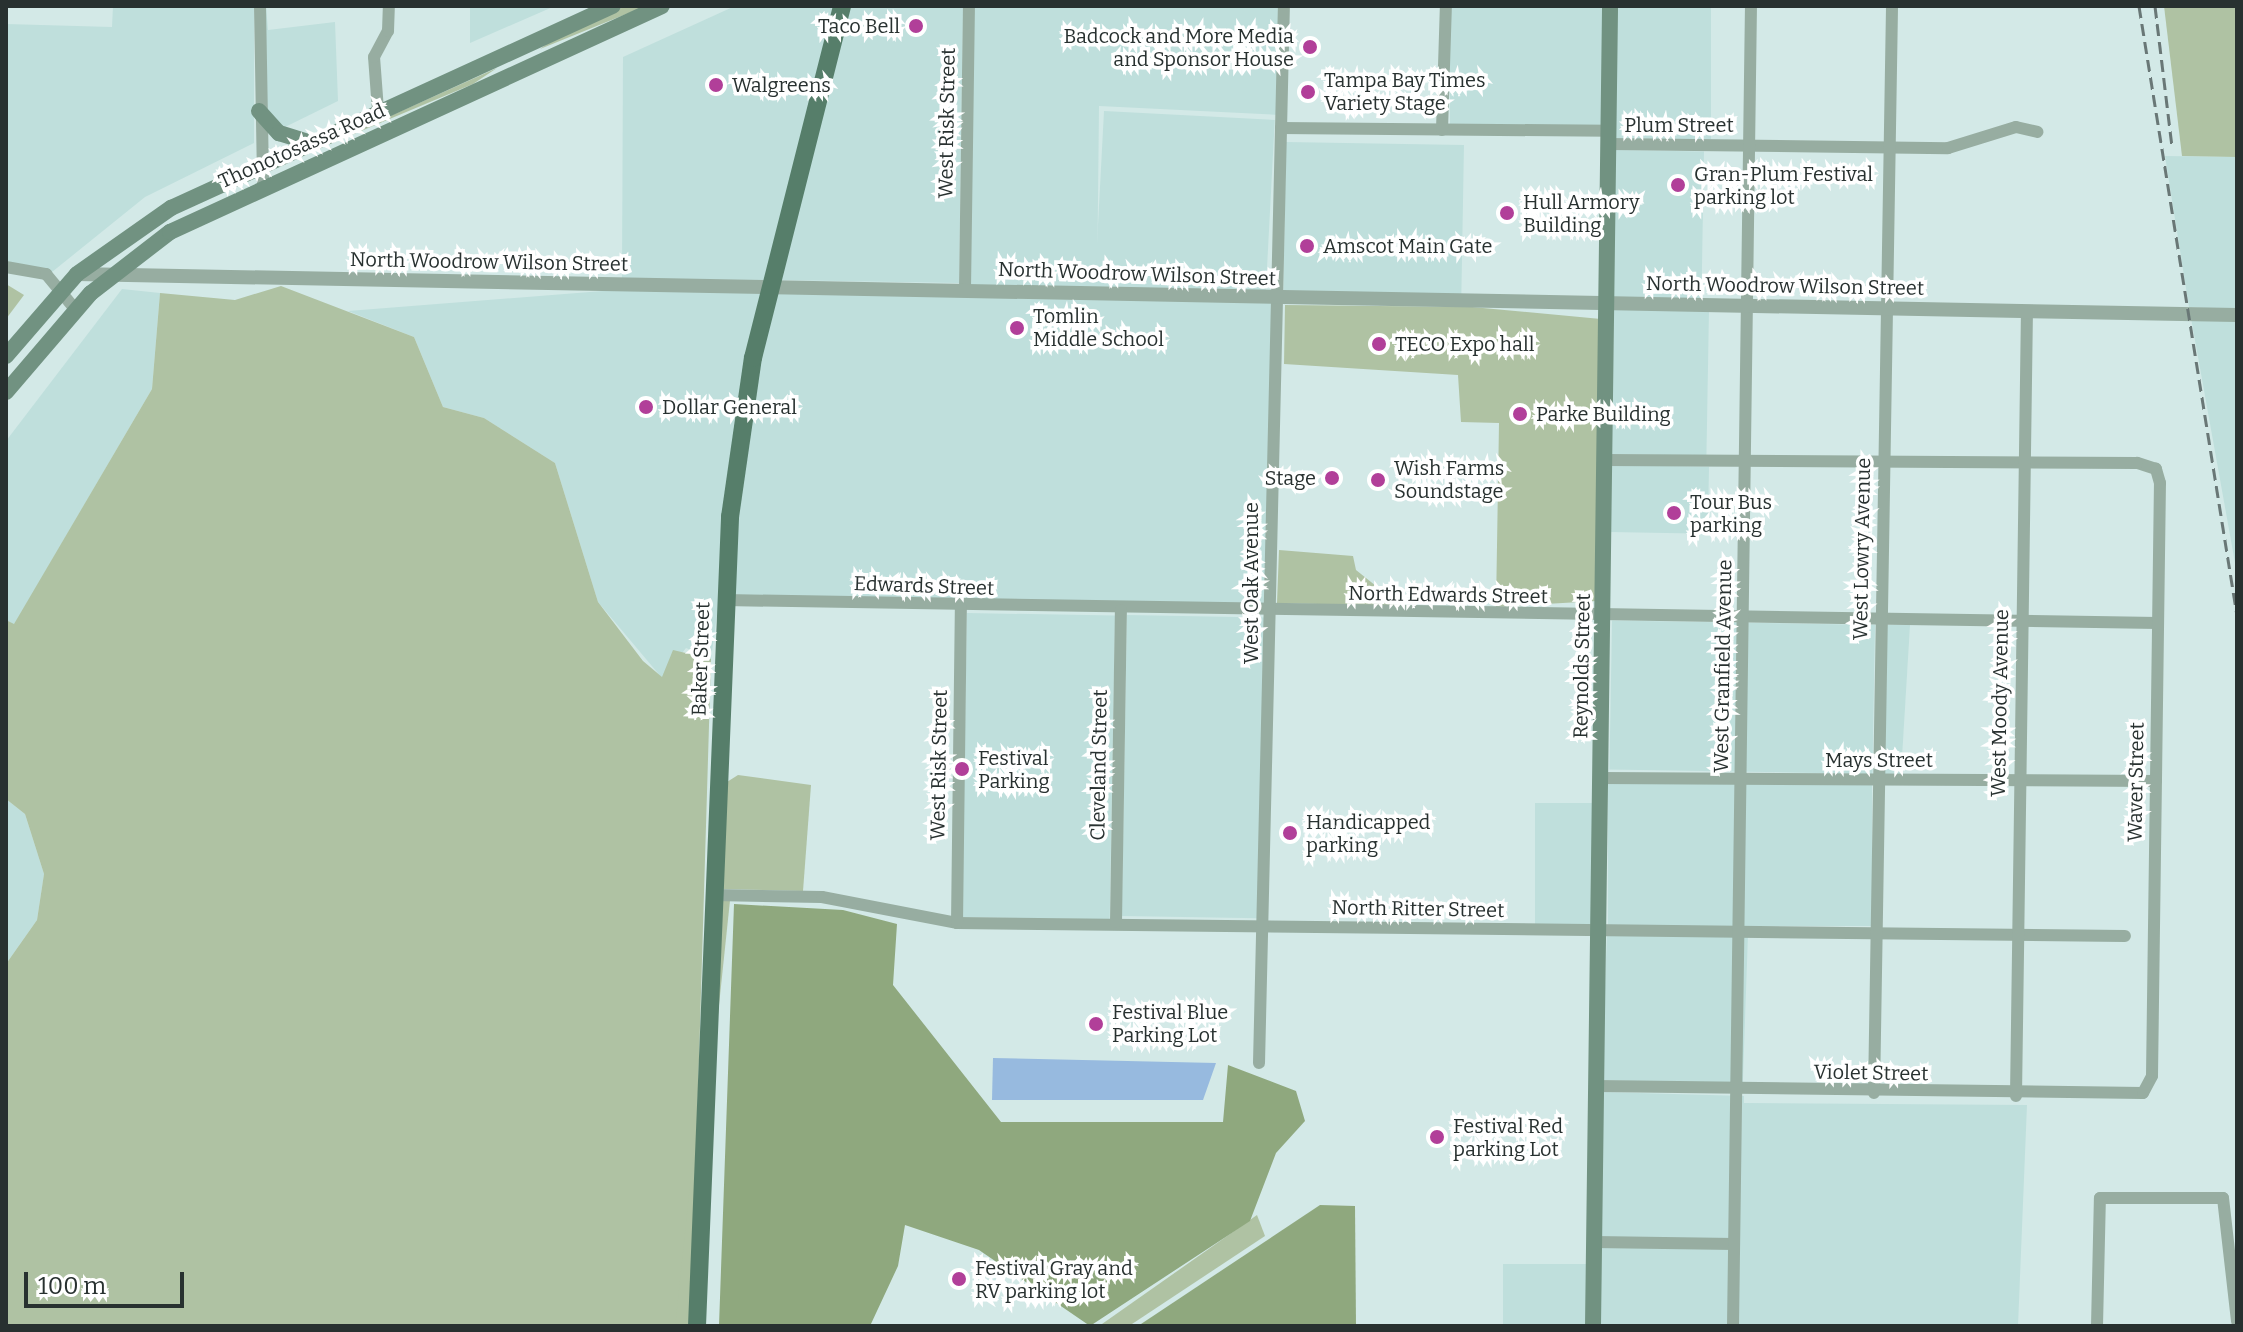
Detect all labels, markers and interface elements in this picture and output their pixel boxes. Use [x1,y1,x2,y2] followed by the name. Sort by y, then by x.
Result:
[818,14,900,38] place label: Taco Bell
[907,17,925,35] marker: Taco Bell
[1063,24,1294,71] place label: Badcock and More Media and Sponsor House
[1301,38,1319,56] marker: Badcock and More Media and Sponsor House
[934,47,960,199] street label: West Risk Street
[1324,68,1486,115] place label: Tampa Bay Times Variety Stage
[732,73,831,97] place label: Walgreens
[707,76,725,94] marker: Walgreens
[1299,83,1317,101] marker: Tampa Bay Times Variety Stage
[215,99,389,193] street label: Thonotosassa Road
[1624,113,1734,137] street label: Plum Street
[1694,162,1873,209] place label: Gran-Plum Festival parking lot
[1669,176,1687,194] marker: Gran-Plum Festival parking lot
[1523,190,1639,237] place label: Hull Armory Building
[1498,204,1516,222] marker: Hull Armory Building
[1323,234,1492,258] place label: Amscot Main Gate
[1298,237,1316,255] marker: Amscot Main Gate
[350,248,628,276] street label: North Woodrow Wilson Street
[998,257,1276,291] street label: North Woodrow Wilson Street
[1646,272,1924,300] street label: North Woodrow Wilson Street
[1033,304,1164,351] place label: Tomlin Middle School
[1008,319,1026,337] marker: Tomlin Middle School
[1395,332,1534,356] place label: TECO Expo hall
[1370,335,1388,353] marker: TECO Expo hall
[662,395,797,419] place label: Dollar General
[637,398,655,416] marker: Dollar General
[1536,402,1671,426] place label: Parke Building
[1511,405,1529,423] marker: Parke Building
[1394,456,1504,503] place label: Wish Farms Soundstage
[1848,458,1876,640] street label: West Lowry Avenue
[1264,466,1316,490] place label: Stage
[1323,469,1341,487] marker: Stage
[1369,471,1387,489] marker: Wish Farms Soundstage
[1690,490,1772,537] place label: Tour Bus parking
[1239,502,1263,664] street label: West Oak Avenue
[1665,504,1683,522] marker: Tour Bus parking
[1709,559,1737,773] street label: West Granfield Avenue
[853,572,995,600] street label: Edwards Street
[1348,581,1548,609] street label: North Edwards Street
[1569,593,1595,739] street label: Reynolds Street
[687,601,715,717] street label: Baker Street
[1986,609,2014,797] street label: West Moody Avenue
[926,689,952,841] street label: West Risk Street
[1086,689,1112,841] street label: Cleveland Street
[2123,722,2149,842] street label: Waver Street
[978,746,1050,793] place label: Festival Parking
[1825,748,1933,772] street label: Mays Street
[953,760,971,778] marker: Festival Parking
[1306,810,1430,857] place label: Handicapped parking
[1281,824,1299,842] marker: Handicapped parking
[1331,895,1505,923] street label: North Ritter Street
[1112,1000,1228,1047] place label: Festival Blue Parking Lot
[1087,1015,1105,1033] marker: Festival Blue Parking Lot
[1813,1060,1929,1086] street label: Violet Street
[1453,1114,1563,1161] place label: Festival Red parking Lot
[1428,1128,1446,1146] marker: Festival Red parking Lot
[28,1256,188,1306] scale bar
[975,1256,1133,1303] place label: Festival Gray and RV parking lot
[950,1270,968,1288] marker: Festival Gray and RV parking lot
[38,1272,106,1300] text: 100 m

